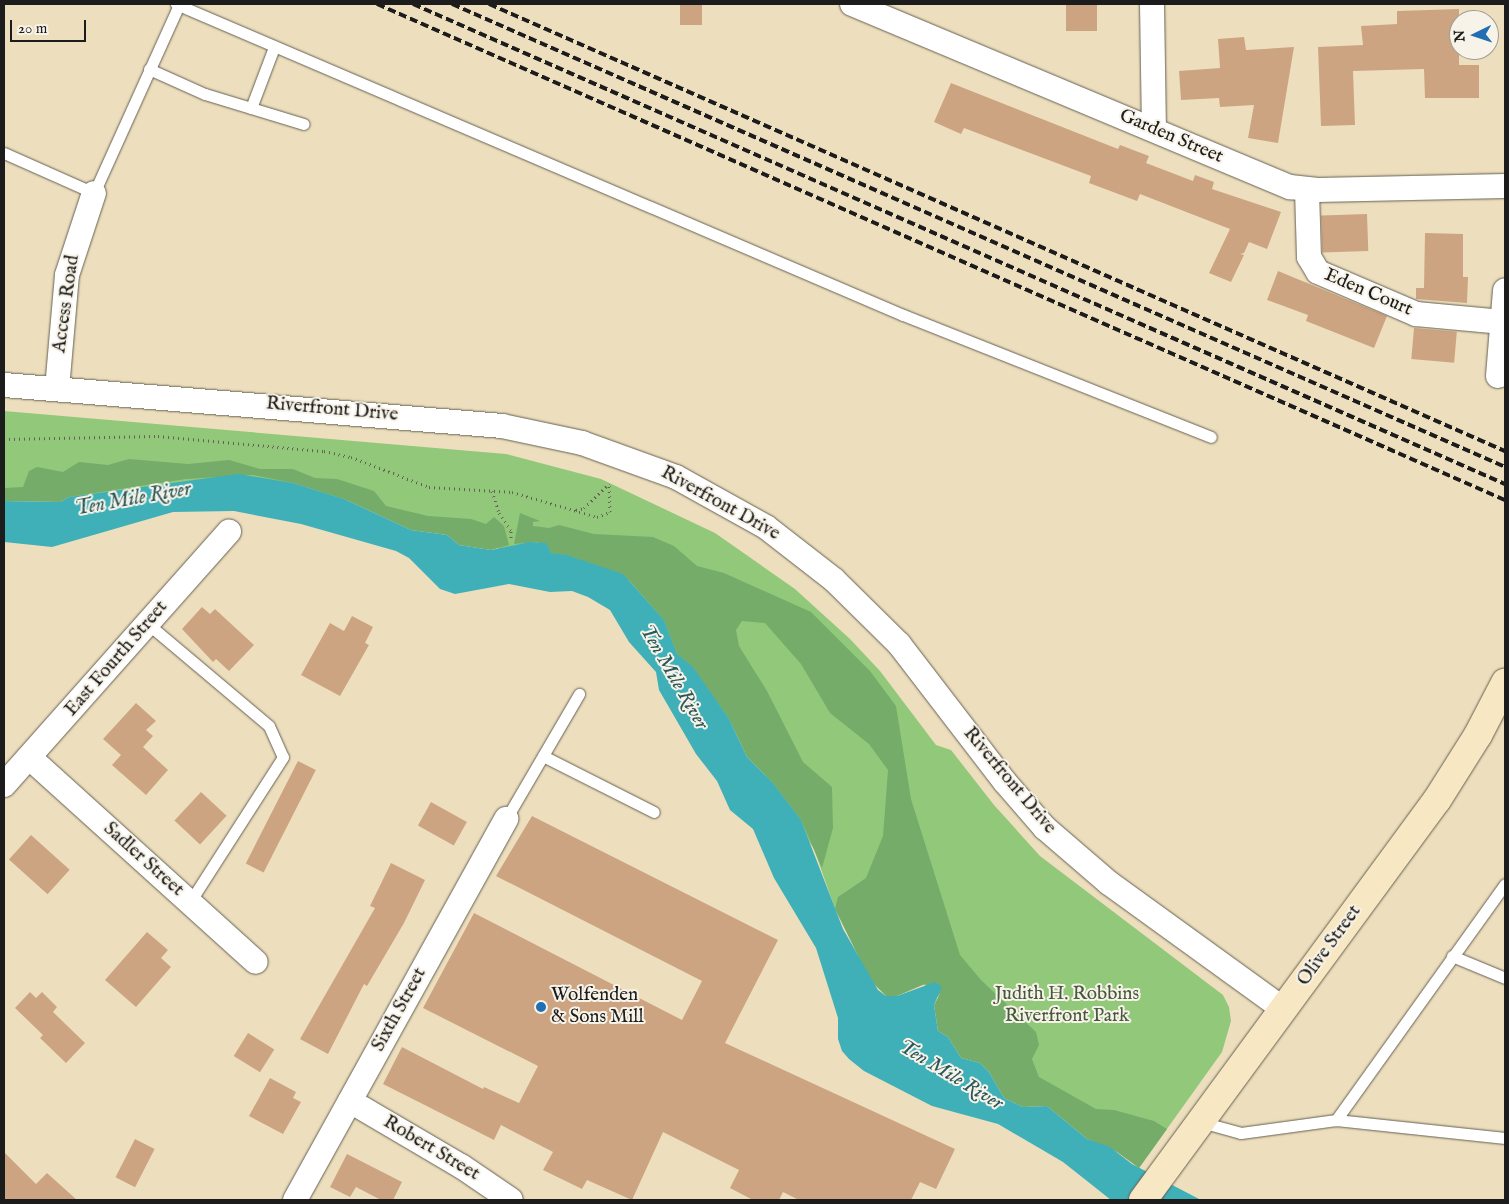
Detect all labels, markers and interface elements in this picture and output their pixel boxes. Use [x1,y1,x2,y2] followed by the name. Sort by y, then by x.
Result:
[12,10,89,42] scale bar
[1449,10,1499,60] north arrow
[18,19,47,38] text: 20 m
[1451,29,1469,43] text: N
[1116,105,1226,169] street label: Garden Street
[49,254,85,354] street label: Access Road
[1321,264,1415,322] street label: Eden Court
[265,393,399,427] street label: Riverfront Drive
[657,462,783,546] street label: Riverfront Drive
[73,477,193,521] water label: Ten Mile River
[61,597,173,721] street label: East Fourth Street
[634,620,714,734] water label: Ten Mile River
[958,723,1060,839] street label: Riverfront Drive
[98,818,188,902] street label: Sadler Street
[1293,901,1367,991] street label: Olive Street
[368,964,432,1056] street label: Sixth Street
[995,984,1139,1028] park label: Judith H. Robbins Riverfront Park
[551,985,644,1029] place label: Wolfenden & Sons Mill
[535,1001,547,1013] marker: Wolfenden & Sons Mill
[895,1035,1007,1115] water label: Ten Mile River
[379,1111,483,1187] street label: Robert Street

